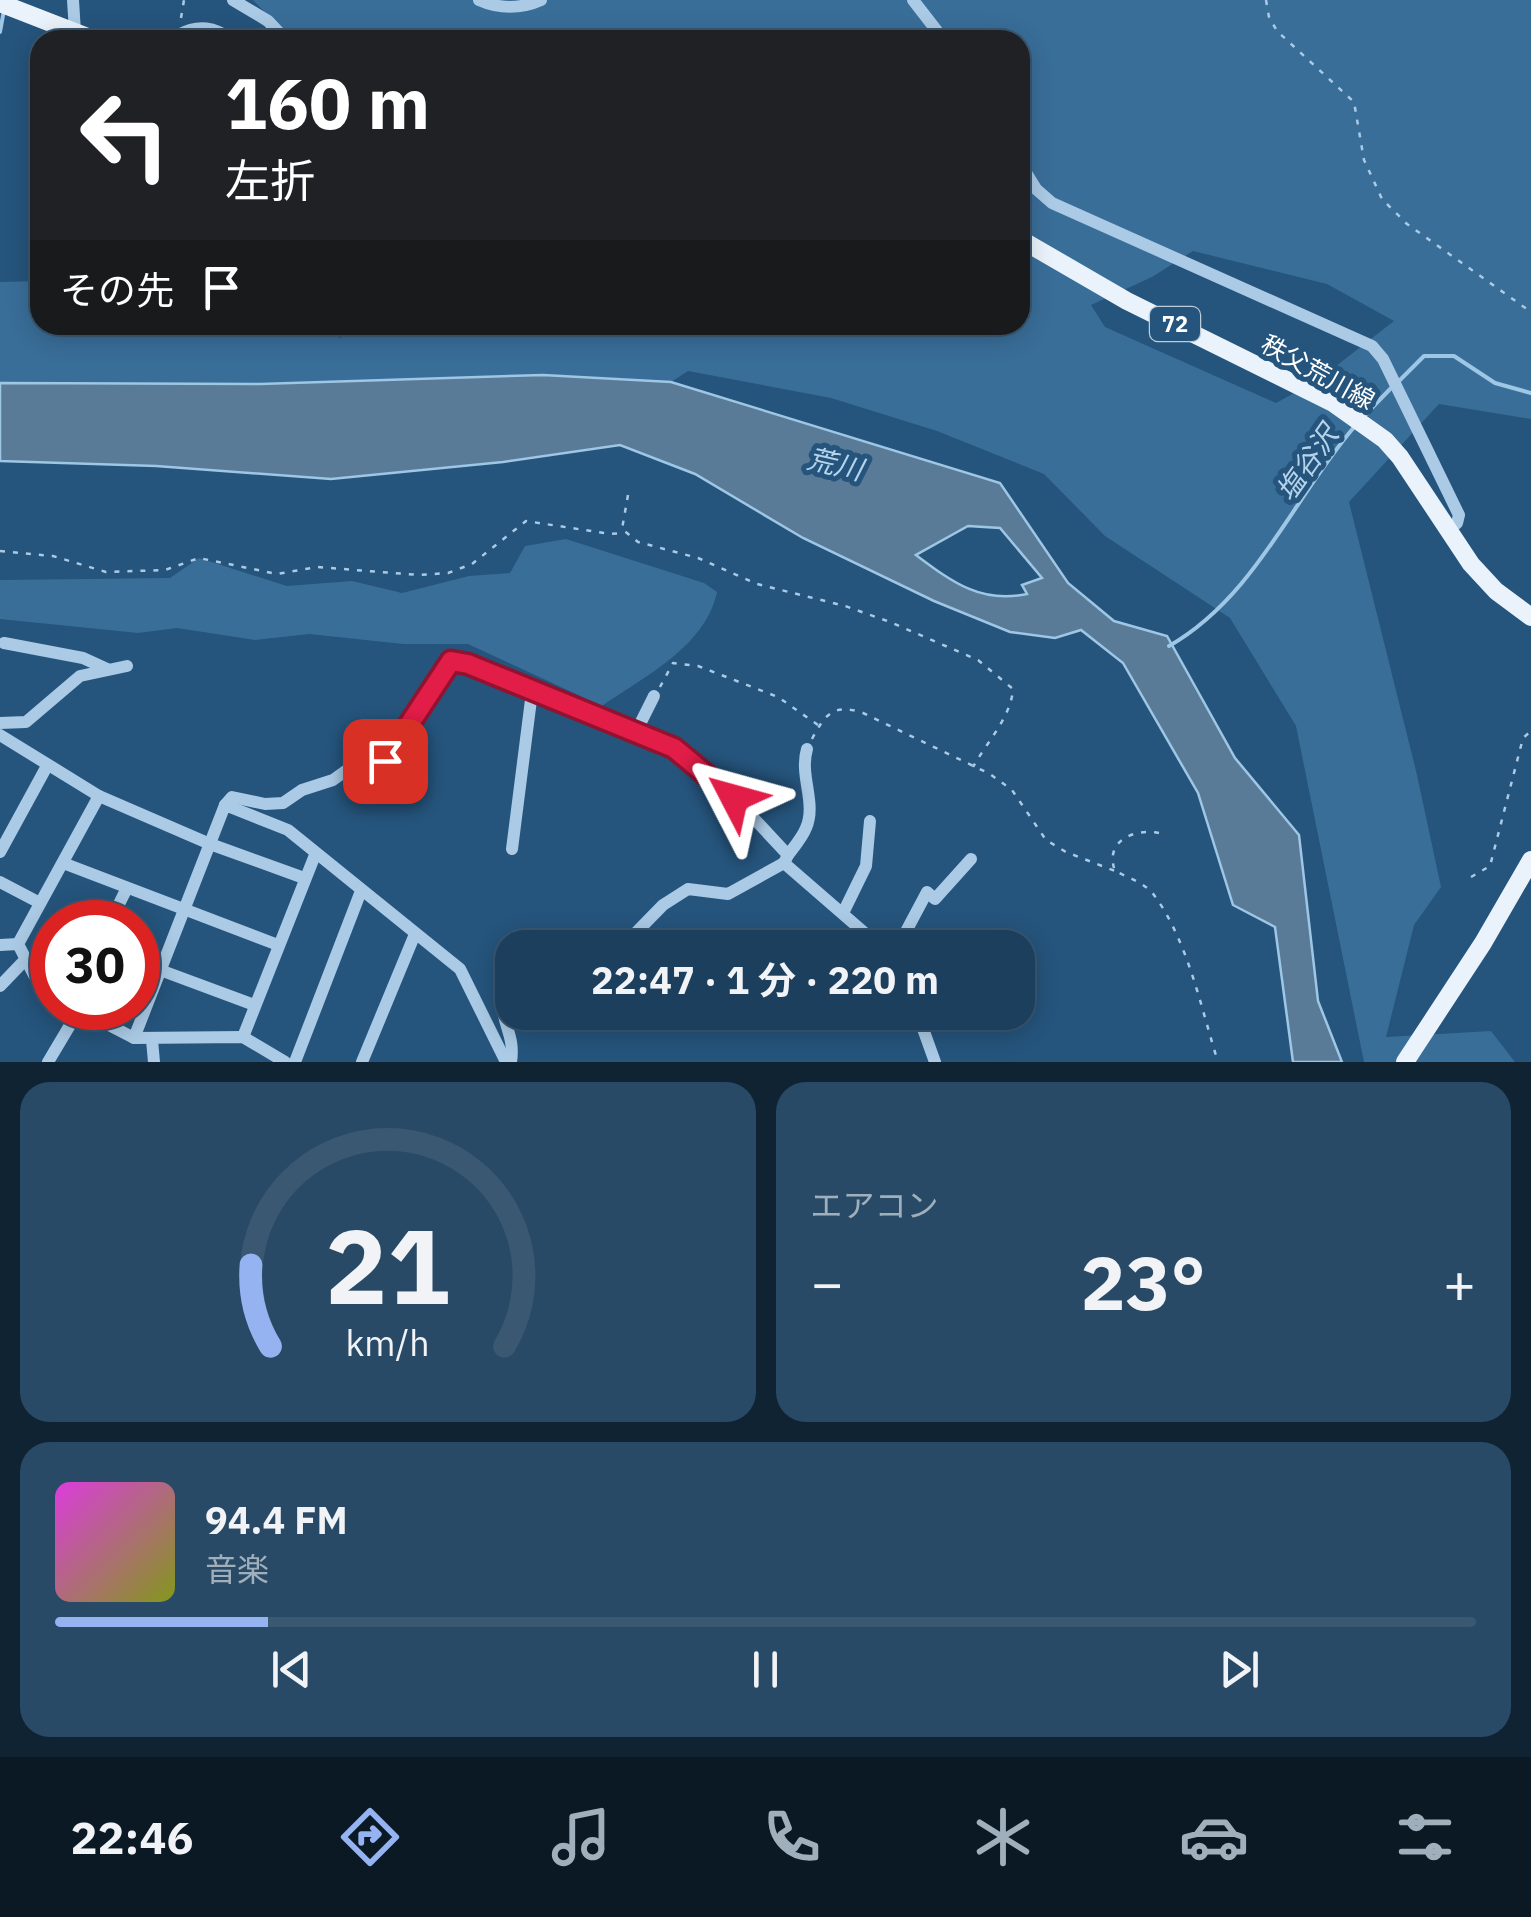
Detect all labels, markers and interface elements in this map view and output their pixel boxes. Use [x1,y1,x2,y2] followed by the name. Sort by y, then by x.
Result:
[225,57,430,148] text: 160 m
[60,70,190,200] icon: left
[225,151,315,209] text: 左折
[194,260,249,315] icon: arrive
[60,265,174,314] text: その先
[1150,307,1200,341] road number: 72
[1256,327,1381,416] street label: 秩父荒川線
[1267,414,1348,508] water label: 塩谷沢
[804,439,869,489] water label: 荒川
[343,719,428,804] pin
[358,734,413,789] icon: arrive
[682,746,786,850] position arrow
[30,900,160,1030] speed limit sign: 30
[591,955,939,1004] text: 22:47 · 1 分 · 220 m
[811,1184,939,1226] text: エアコン
[325,1197,450,1333] text: 21
[1081,1233,1206,1331] text: 23°
[811,1247,844,1318] text: −
[1443,1247,1476,1318] text: +
[346,1319,430,1366] text: km/h
[205,1495,348,1544] text: 94.4 FM
[205,1548,269,1590] text: 音楽
[264,1642,319,1697] icon: previous
[738,1642,793,1697] icon: pause
[1212,1642,1267,1697] icon: next
[335,1802,405,1872] icon: directions
[546,1802,616,1872] icon: music
[757,1802,827,1872] icon: phone
[968,1802,1038,1872] icon: climate
[1179,1802,1249,1872] icon: car
[1390,1802,1460,1872] icon: filters
[71,1808,193,1866] text: 22:46

